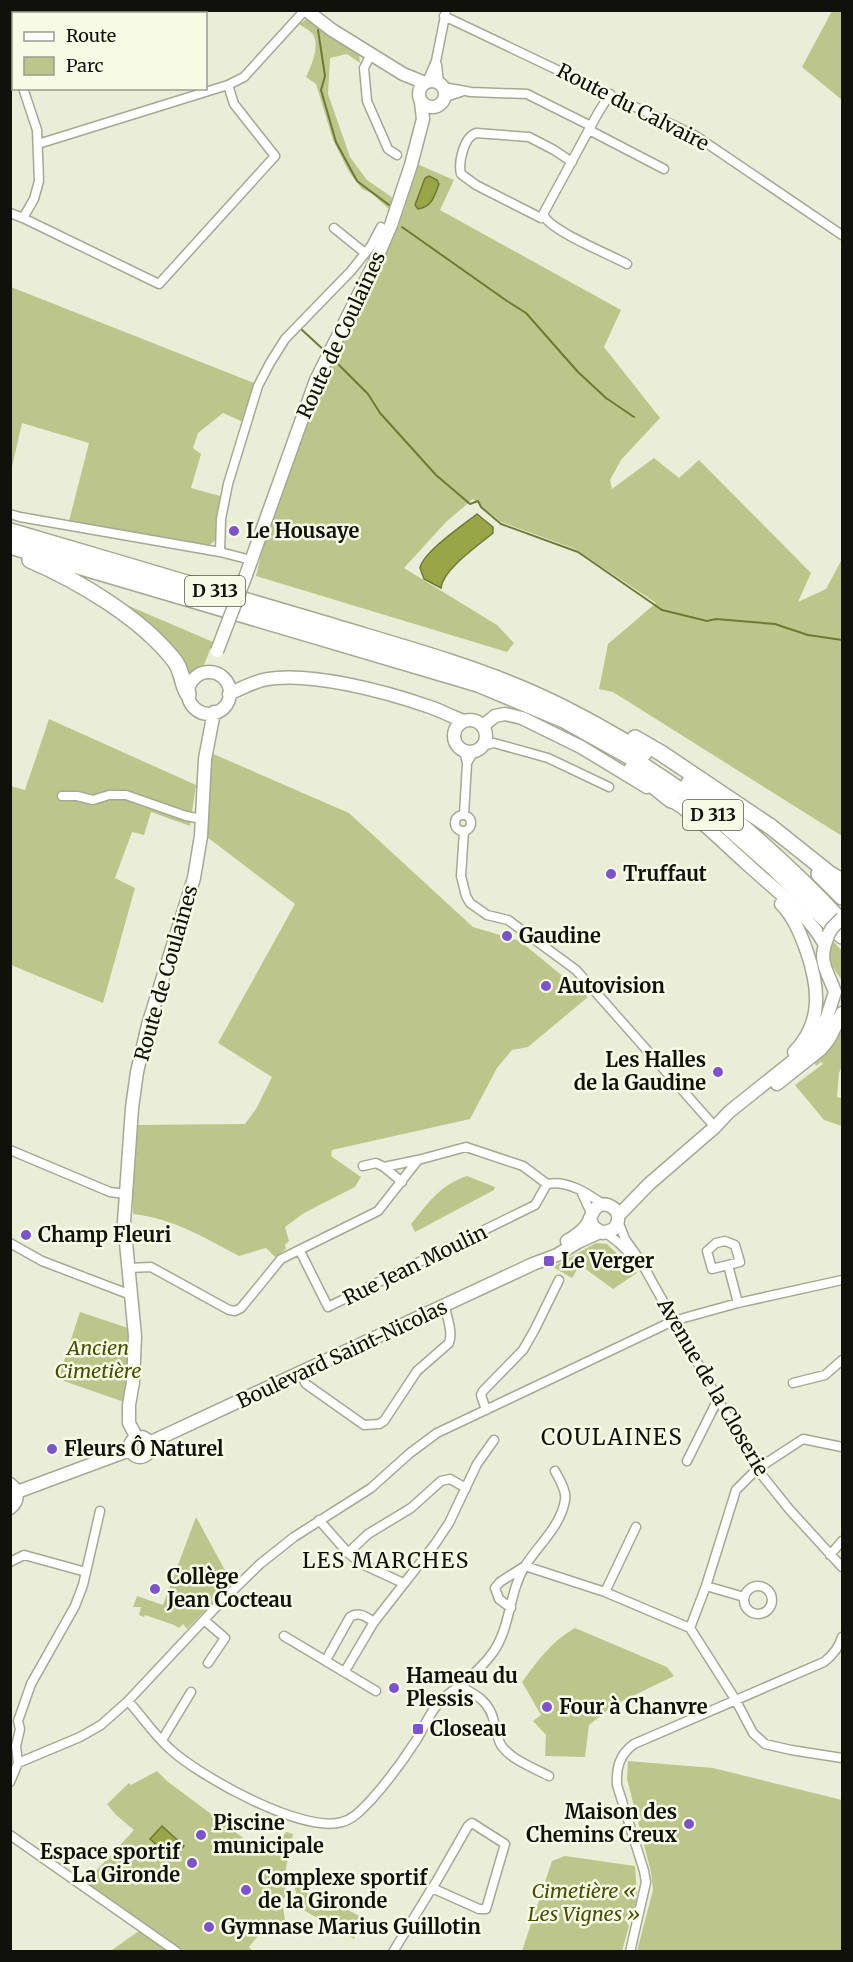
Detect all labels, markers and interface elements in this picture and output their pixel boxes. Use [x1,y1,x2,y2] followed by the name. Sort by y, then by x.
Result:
[12,12,207,90] legend
[66,24,116,47] text: Route
[66,54,104,77] text: Parc
[553,57,713,156] street label: Route du Calvaire
[291,247,390,422] street label: Route de Coulaines
[246,518,359,543] place label: Le Housaye
[227,524,241,538] marker: Le Housaye
[185,576,245,606] road number: D 313
[683,800,743,830] road number: D 313
[623,861,707,886] place label: Truffaut
[604,867,618,881] marker: Truffaut
[128,882,203,1064] street label: Route de Coulaines
[519,923,601,948] place label: Gaudine
[500,929,514,943] marker: Gaudine
[557,973,665,998] place label: Autovision
[539,979,553,993] marker: Autovision
[574,1047,706,1095] place label: Les Halles de la Gaudine
[711,1065,725,1079] marker: Les Halles de la Gaudine
[339,1219,491,1310] street label: Rue Jean Moulin
[38,1222,172,1247] place label: Champ Fleuri
[19,1228,33,1242] marker: Champ Fleuri
[561,1248,654,1273] place label: Le Verger
[542,1254,556,1268] marker: Le Verger
[652,1293,775,1480] street label: Avenue de la Closerie
[233,1294,451,1413] street label: Boulevard Saint-Nicolas
[54,1335,142,1383] park label: Ancien Cimetière
[541,1423,683,1451] district label: COULAINES
[64,1435,224,1461] place label: Fleurs Ô Naturel
[45,1442,59,1456] marker: Fleurs Ô Naturel
[302,1547,470,1574] district label: LES MARCHES
[166,1564,292,1612] place label: Collège Jean Cocteau
[148,1582,162,1596] marker: Collège Jean Cocteau
[406,1663,518,1711] place label: Hameau du Plessis
[387,1681,401,1695] marker: Hameau du Plessis
[559,1694,708,1719] place label: Four à Chanvre
[540,1700,554,1714] marker: Four à Chanvre
[430,1716,507,1741] place label: Closeau
[411,1722,425,1736] marker: Closeau
[526,1799,678,1847] place label: Maison des Chemins Creux
[213,1810,324,1858] place label: Piscine municipale
[682,1817,696,1831] marker: Maison des Chemins Creux
[194,1828,208,1842] marker: Piscine municipale
[40,1839,181,1887] place label: Espace sportif La Gironde
[185,1856,199,1870] marker: Espace sportif La Gironde
[258,1865,428,1913] place label: Complexe sportif de la Gironde
[528,1878,640,1926] park label: Cimetière « Les Vignes »
[239,1883,253,1897] marker: Complexe sportif de la Gironde
[221,1914,481,1939] place label: Gymnase Marius Guillotin
[202,1920,216,1934] marker: Gymnase Marius Guillotin

